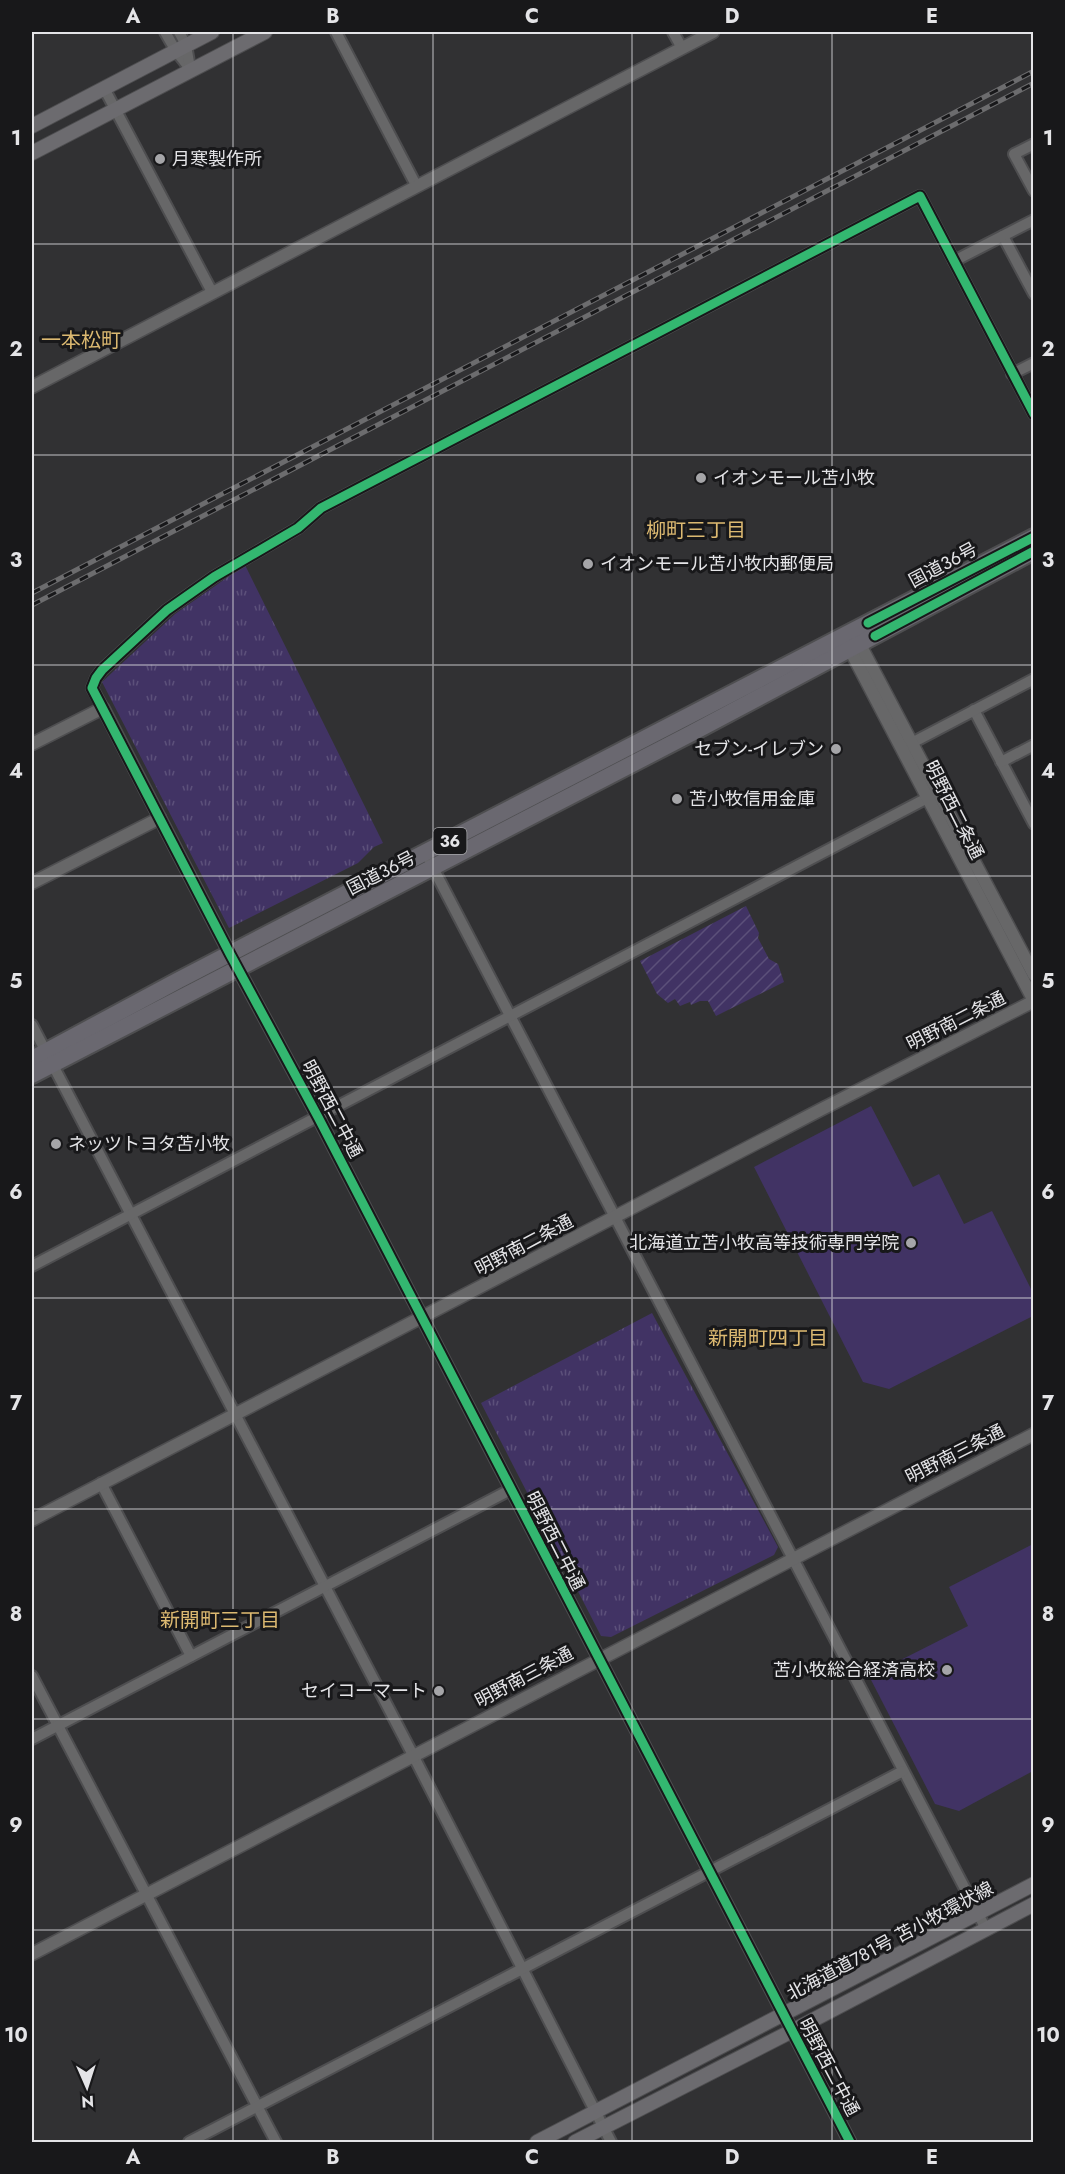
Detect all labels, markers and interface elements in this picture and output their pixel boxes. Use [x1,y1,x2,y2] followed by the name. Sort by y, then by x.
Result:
[125,2,141,31] text: A
[326,2,340,31] text: B
[525,2,539,31] text: C
[725,2,739,31] text: D
[926,2,938,31] text: E
[11,124,21,153] text: 1
[1043,124,1053,153] text: 1
[172,146,262,172] place label: 月寒製作所
[153,152,167,166] marker: 月寒製作所
[41,326,121,355] district label: 一本松町
[9,335,23,364] text: 2
[1041,335,1055,364] text: 2
[713,465,875,491] place label: イオンモール苫小牧
[694,471,708,485] marker: イオンモール苫小牧
[646,516,746,545] district label: 柳町三丁目
[904,536,982,594] street label: 国道36号
[10,546,22,575] text: 3
[1042,546,1054,575] text: 3
[600,551,834,577] place label: イオンモール苫小牧内郵便局
[581,557,595,571] marker: イオンモール苫小牧内郵便局
[694,736,824,762] place label: セブン-イレブン
[829,742,843,756] marker: セブン-イレブン
[918,756,990,864] street label: 明野西二条通
[9,757,23,786] text: 4
[1041,757,1055,786] text: 4
[689,786,815,812] place label: 苫小牧信用金庫
[670,792,684,806] marker: 苫小牧信用金庫
[434,828,466,854] road number: 36
[342,845,420,901] street label: 国道36号
[10,967,23,996] text: 5
[1042,967,1055,996] text: 5
[902,985,1010,1057] street label: 明野南二条通
[295,1055,369,1163] street label: 明野西二中通
[68,1131,230,1157] place label: ネッツトヨタ苫小牧
[49,1137,63,1151] marker: ネッツトヨタ苫小牧
[9,1178,23,1207] text: 6
[1041,1178,1055,1207] text: 6
[470,1208,578,1282] street label: 明野南二条通
[629,1230,899,1256] place label: 北海道立苫小牧高等技術専門学院
[904,1236,918,1250] marker: 北海道立苫小牧高等技術専門学院
[708,1324,828,1353] district label: 新開町四丁目
[10,1389,23,1418] text: 7
[1042,1389,1055,1418] text: 7
[901,1418,1009,1490] street label: 明野南三条通
[519,1487,591,1595] street label: 明野西二中通
[10,1600,22,1629] text: 8
[1042,1600,1054,1629] text: 8
[160,1606,280,1635] district label: 新開町三丁目
[470,1640,578,1714] street label: 明野南三条通
[773,1657,935,1683] place label: 苫小牧総合経済高校
[940,1663,954,1677] marker: 苫小牧総合経済高校
[301,1678,427,1704] place label: セイコーマート
[432,1684,446,1698] marker: セイコーマート
[9,1811,23,1840] text: 9
[1041,1811,1055,1840] text: 9
[782,1875,998,2007] street label: 北海道道781号 苫小牧環状線
[792,2013,866,2121] street label: 明野西二中通
[4,2021,28,2050] text: 10
[1036,2021,1060,2050] text: 10
[57,2057,117,2117] north arrow
[81,2090,95,2113] text: N
[125,2143,141,2172] text: A
[326,2143,340,2172] text: B
[525,2143,539,2172] text: C
[725,2143,739,2172] text: D
[926,2143,938,2172] text: E

